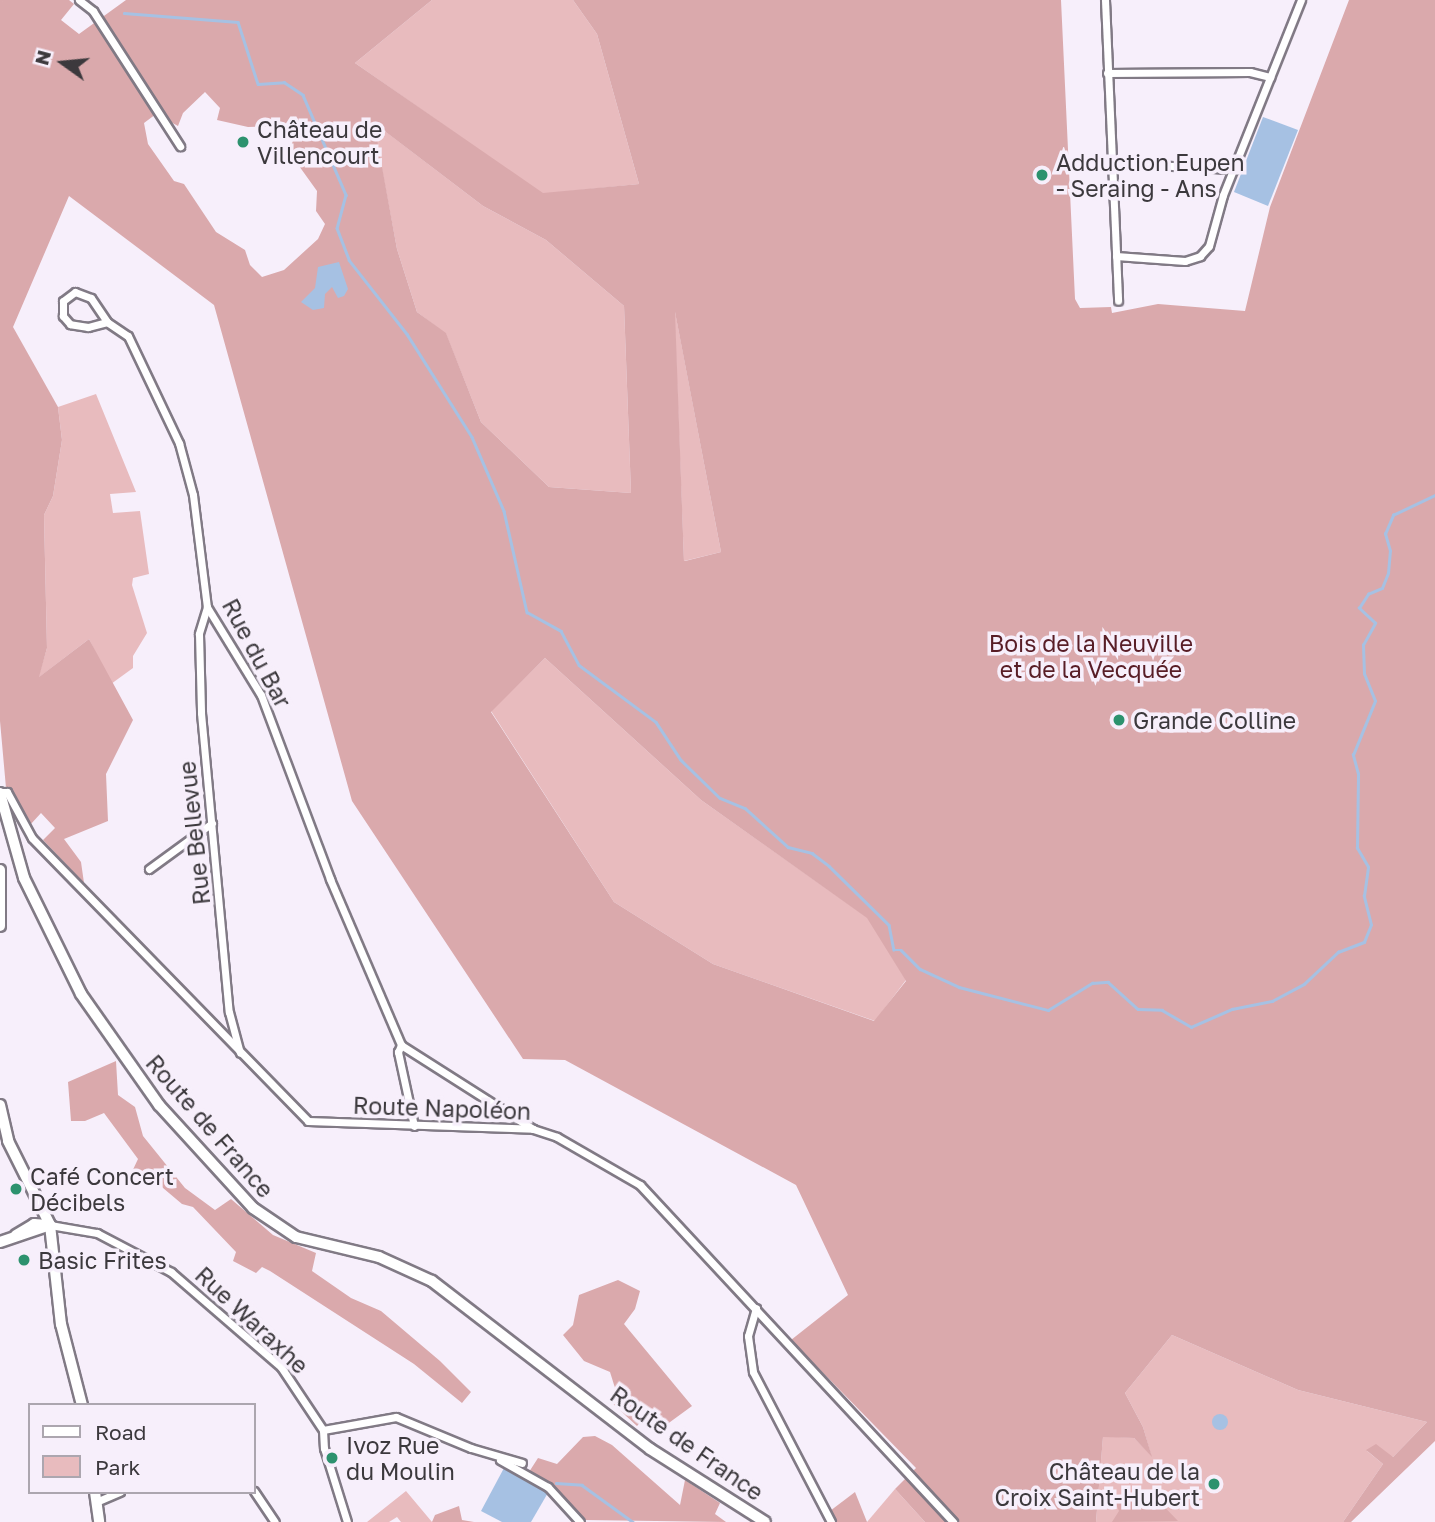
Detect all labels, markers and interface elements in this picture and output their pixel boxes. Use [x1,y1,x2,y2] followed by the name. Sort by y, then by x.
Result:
[28,28,98,98] north arrow
[29,47,55,67] text: N
[257,115,382,169] place label: Château de Villencourt
[235,134,251,150] marker: Château de Villencourt
[1056,148,1245,202] place label: Adduction Eupen - Seraing - Ans
[1034,167,1050,183] marker: Adduction Eupen - Seraing - Ans
[217,594,297,712] street label: Rue du Bar
[989,629,1193,683] park label: Bois de la Neuville et de la Vecquée
[1133,706,1296,734] place label: Grande Colline
[1111,712,1127,728] marker: Grande Colline
[173,760,215,906] street label: Rue Bellevue
[141,1049,279,1203] street label: Route de France
[352,1091,532,1125] street label: Route Napoléon
[30,1162,174,1216] place label: Café Concert Décibels
[8,1181,24,1197] marker: Café Concert Décibels
[38,1246,167,1274] place label: Basic Frites
[16,1252,32,1268] marker: Basic Frites
[190,1261,314,1379] street label: Rue Waraxhe
[605,1380,769,1506] street label: Route de France
[28,1403,256,1494] legend
[95,1419,146,1445] text: Road
[346,1431,455,1485] place label: Ivoz Rue du Moulin
[324,1450,340,1466] marker: Ivoz Rue du Moulin
[95,1454,140,1480] text: Park
[994,1457,1200,1511] place label: Château de la Croix Saint-Hubert
[1206,1476,1222,1492] marker: Château de la Croix Saint-Hubert

